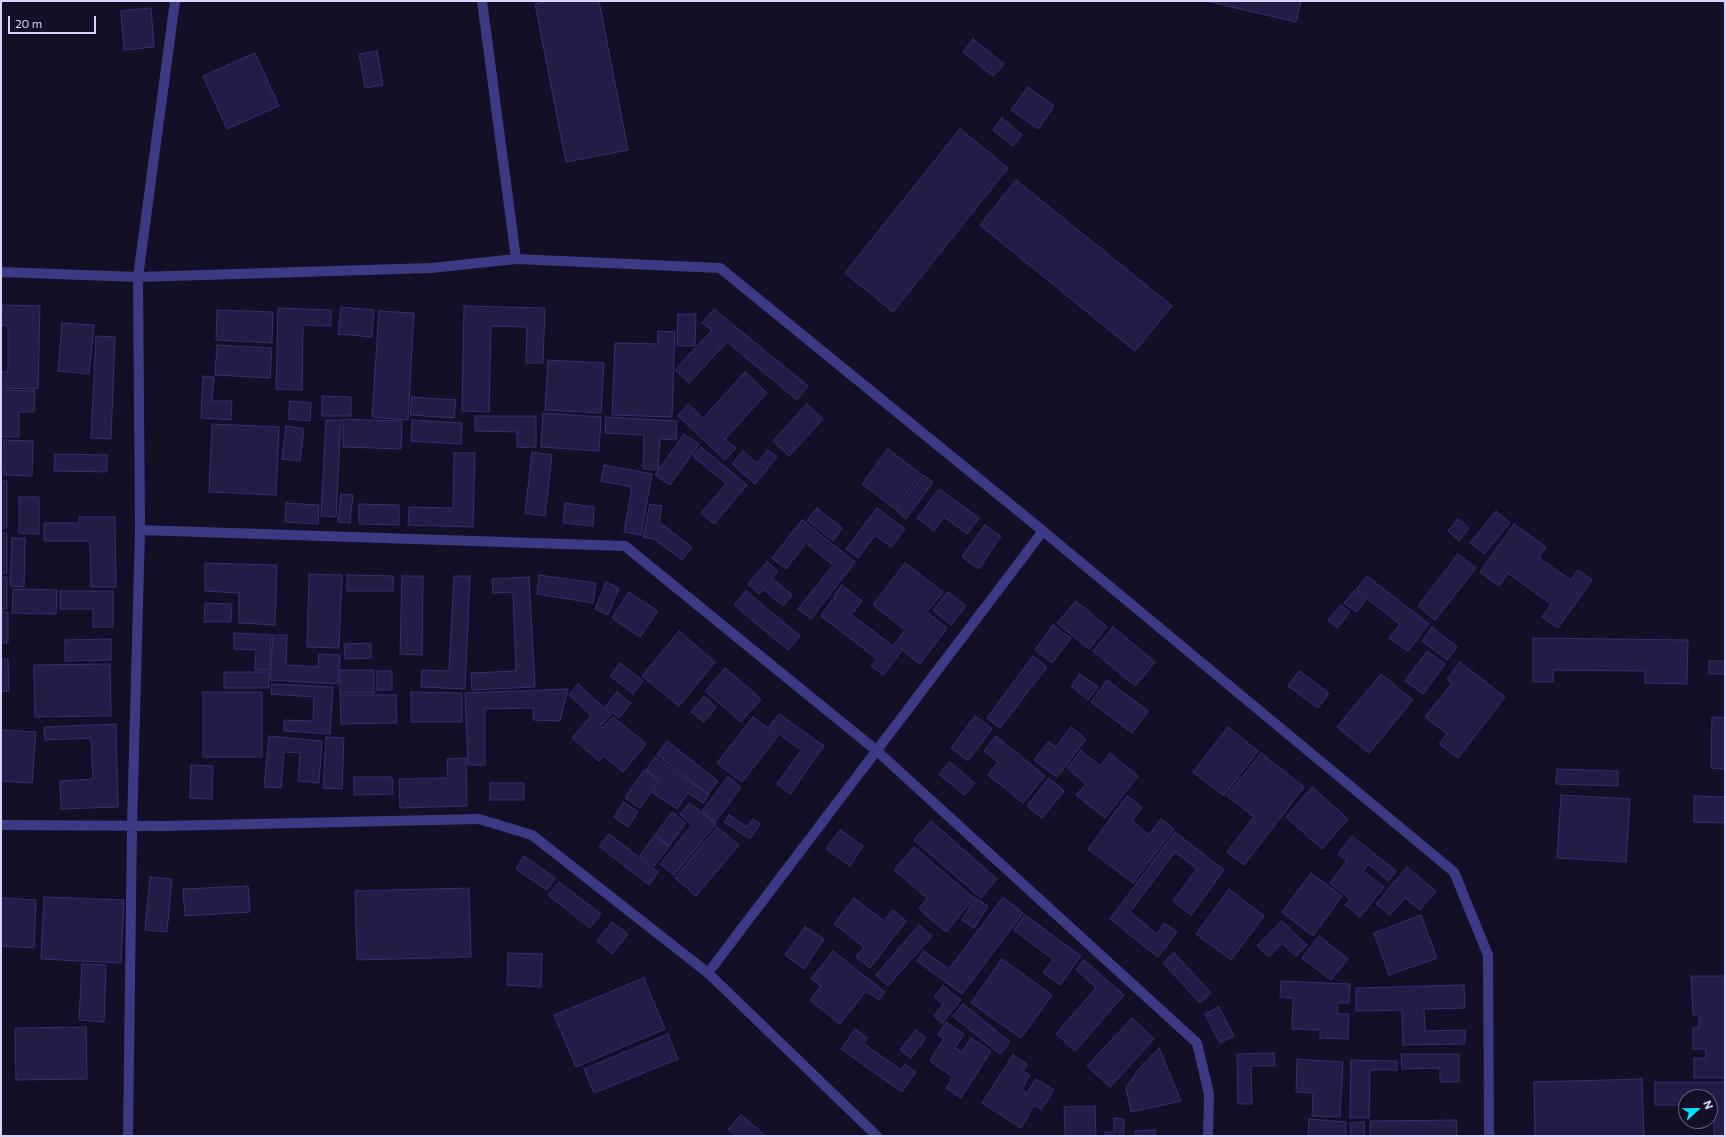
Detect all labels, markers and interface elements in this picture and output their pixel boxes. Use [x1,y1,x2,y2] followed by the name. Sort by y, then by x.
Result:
[10,8,98,34] scale bar
[15,16,42,30] text: 20 m
[1678,1089,1718,1129] north arrow
[1701,1098,1716,1111] text: N

